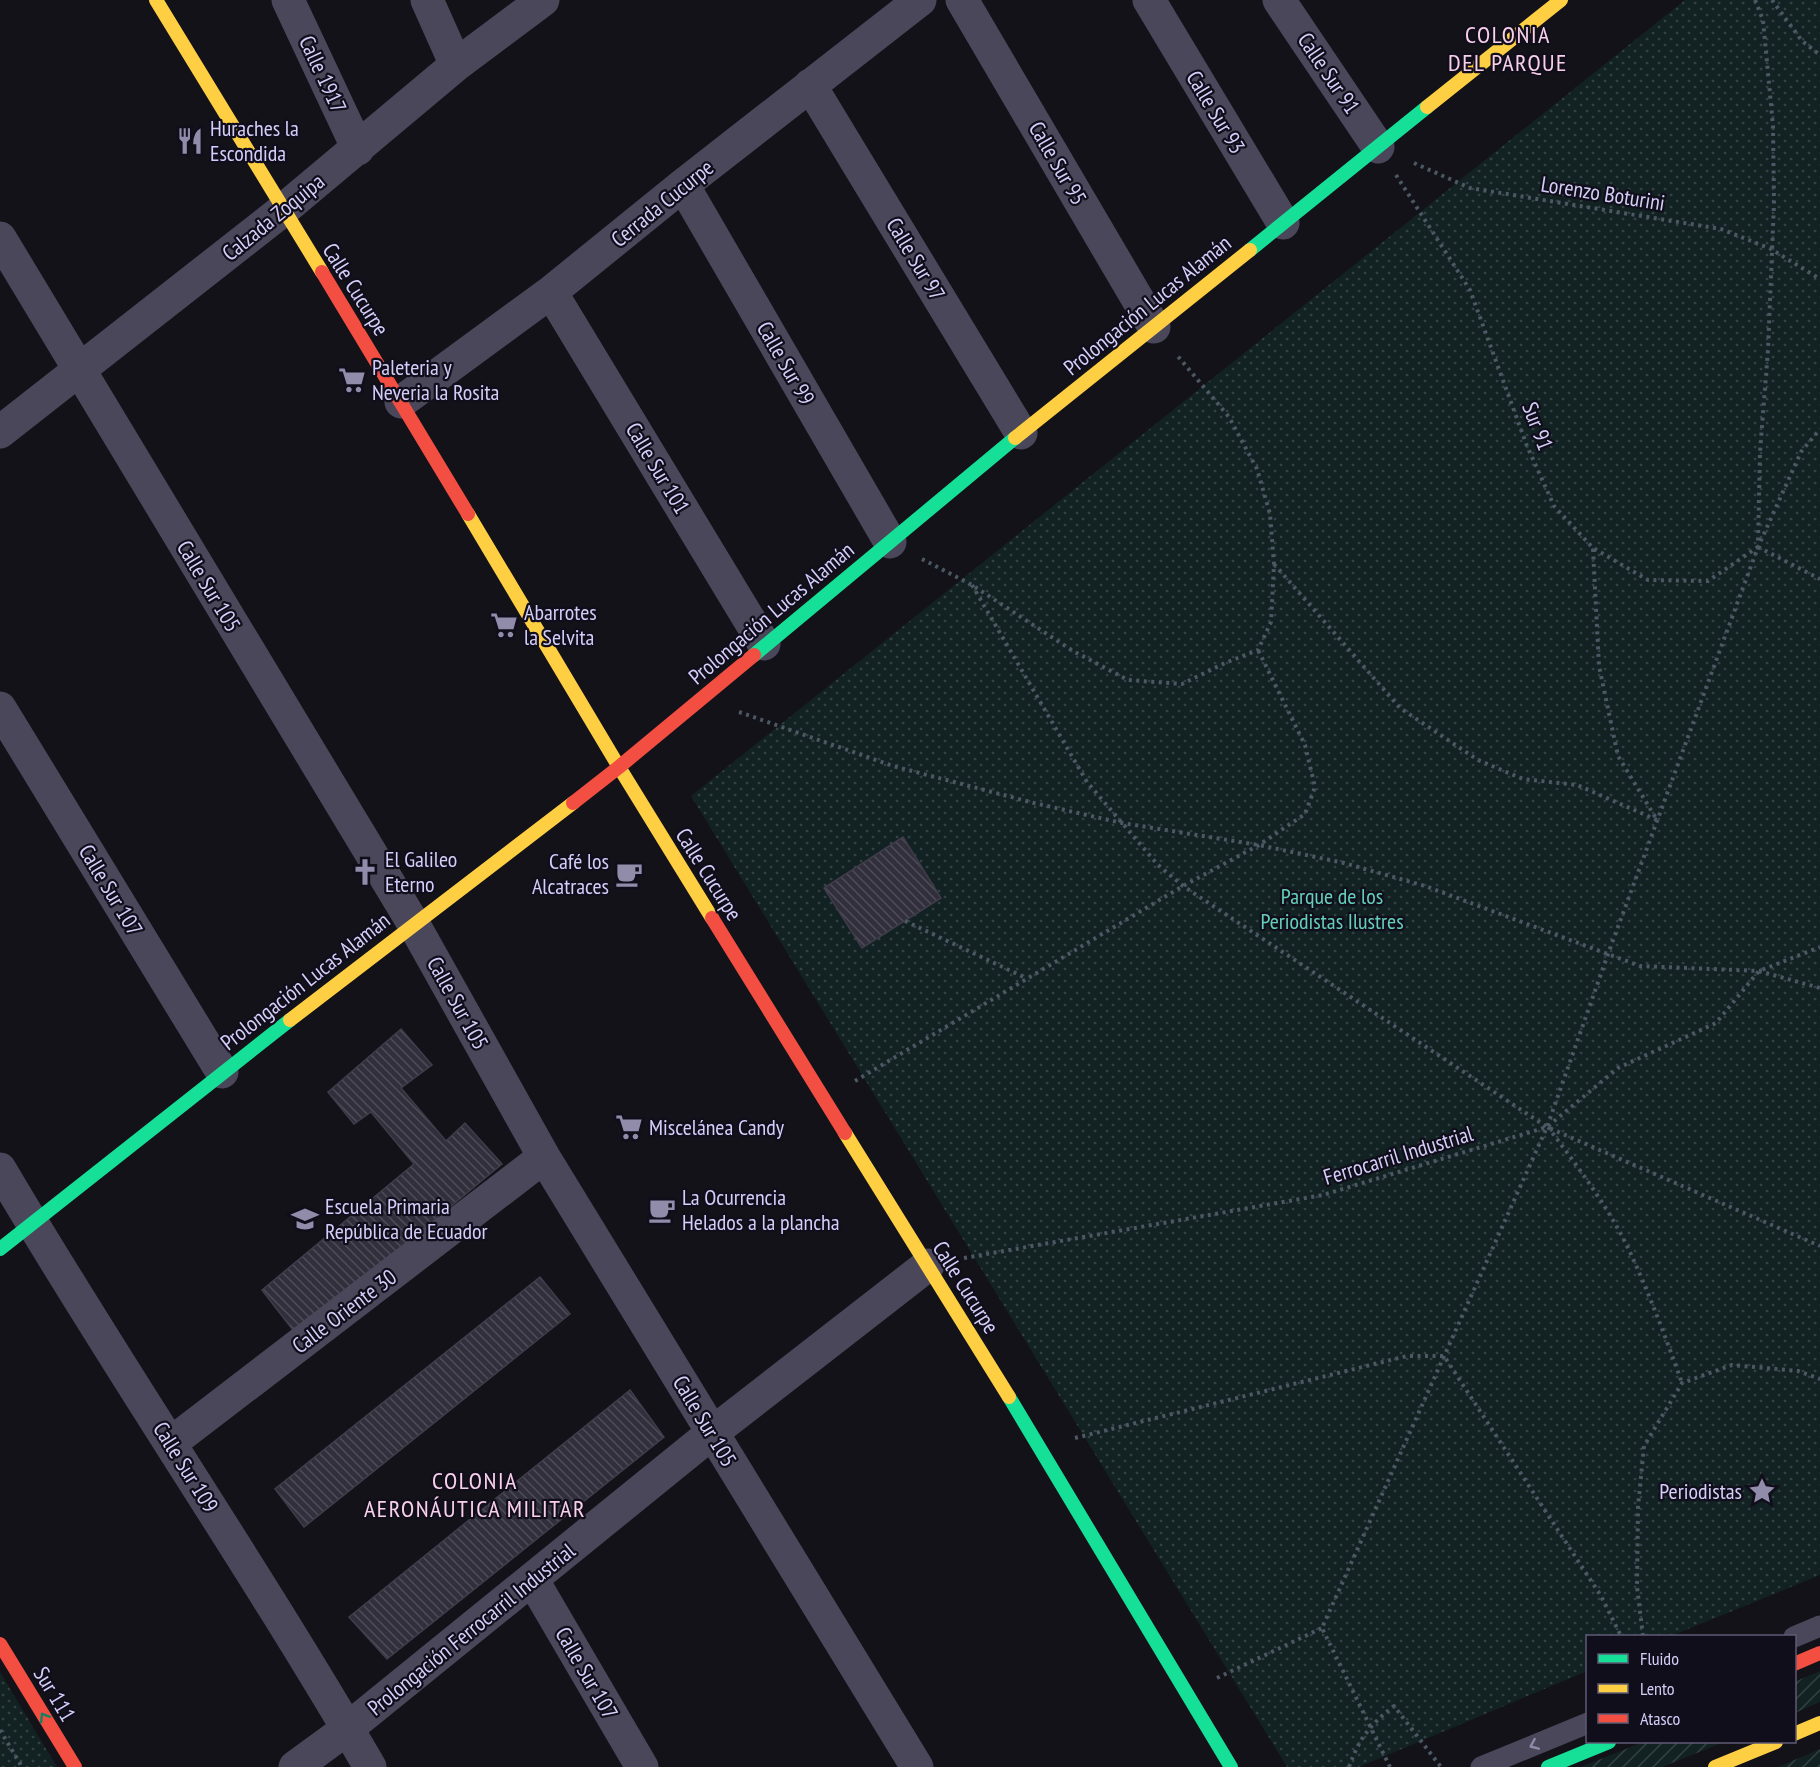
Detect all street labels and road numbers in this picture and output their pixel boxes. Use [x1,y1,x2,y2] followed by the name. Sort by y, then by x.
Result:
[1292,27,1366,119] street label: Calle Sur 91
[293,31,353,117] street label: Calle 1917
[1180,65,1252,159] street label: Calle Sur 93
[1023,116,1093,210] street label: Calle Sur 95
[605,153,719,253] street label: Cerrada Cucurpe
[216,167,330,267] street label: Calzada Zoquipa
[1539,169,1667,217] street label: Lorenzo Boturini
[880,212,952,306] street label: Calle Sur 97
[1058,229,1236,381] street label: Prolongación Lucas Alamán
[317,237,395,341] street label: Calle Cucurpe
[751,316,821,410] street label: Calle Sur 99
[1516,398,1560,454] street label: Sur 91
[620,417,696,519] street label: Calle Sur 101
[171,535,247,637] street label: Calle Sur 105
[683,536,859,690] street label: Prolongación Lucas Alamán
[670,822,748,926] street label: Calle Cucurpe
[73,839,149,941] street label: Calle Sur 107
[215,906,395,1056] street label: Prolongación Lucas Alamán
[421,952,495,1054] street label: Calle Sur 105
[1320,1119,1477,1191] street label: Ferrocarril Industrial
[927,1235,1005,1339] street label: Calle Cucurpe
[286,1263,402,1359] street label: Calle Oriente 30
[667,1370,743,1472] street label: Calle Sur 105
[147,1416,225,1518] street label: Calle Sur 109
[362,1536,581,1721] street label: Prolongación Ferrocarril Industrial
[549,1622,625,1724] street label: Calle Sur 107
[28,1661,82,1727] street label: Sur 111

